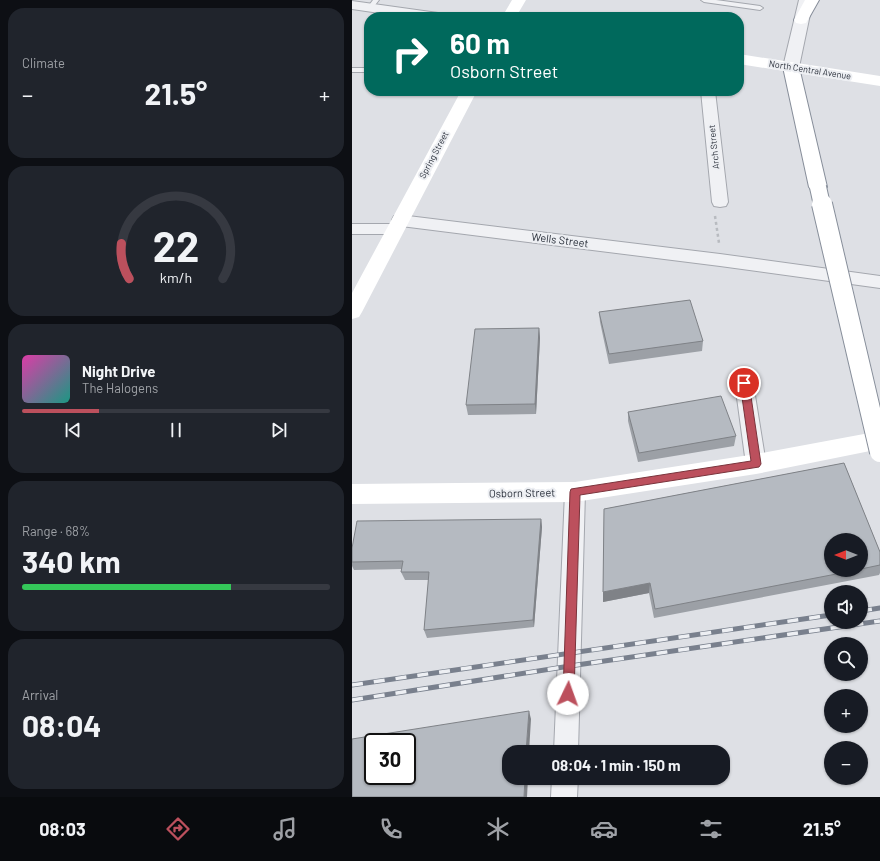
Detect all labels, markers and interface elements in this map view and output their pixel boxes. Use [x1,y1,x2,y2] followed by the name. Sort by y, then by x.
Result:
[450,26,510,60] text: 60 m
[384,28,436,80] icon: right
[22,55,65,71] text: Climate
[768,58,852,81] street label: North Central Avenue
[450,60,558,82] text: Osborn Street
[145,75,207,111] text: 21.5°
[22,81,33,107] text: −
[319,81,330,107] text: +
[706,124,721,170] street label: Arch Street
[417,129,451,180] street label: Spring Street
[153,219,199,269] text: 22
[531,230,589,249] street label: Wells Street
[160,268,192,285] text: km/h
[82,362,155,380] text: Night Drive
[727,366,761,400] pin
[733,372,755,394] icon: arrive
[82,380,158,396] text: The Halogens
[62,419,84,441] icon: previous
[165,419,187,441] icon: pause
[268,419,290,441] icon: next
[489,485,555,500] street label: Osborn Street
[22,523,90,539] text: Range · 68%
[824,533,868,577] north arrow
[824,533,868,785] map controls
[22,543,121,579] text: 340 km
[824,585,868,629] button: sound
[824,637,868,681] button: search
[547,673,589,715] position arrow
[22,687,58,703] text: Arrival
[824,689,868,733] button: +
[22,707,102,743] text: 08:04
[364,733,416,785] speed limit sign: 30
[824,741,868,785] button: −
[551,756,681,774] text: 08:04 · 1 min · 150 m
[164,815,192,843] icon: directions
[271,815,299,843] icon: music
[377,815,405,843] icon: phone
[484,815,512,843] icon: climate
[590,815,618,843] icon: car
[697,815,725,843] icon: filters
[39,818,86,840] text: 08:03
[803,818,841,840] text: 21.5°

